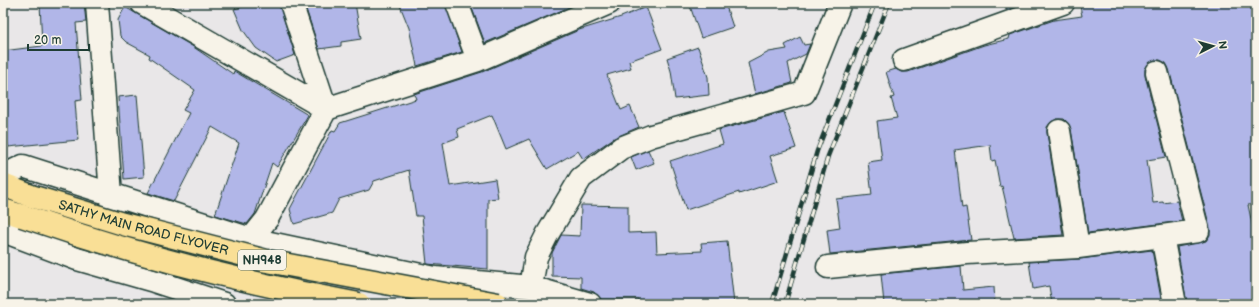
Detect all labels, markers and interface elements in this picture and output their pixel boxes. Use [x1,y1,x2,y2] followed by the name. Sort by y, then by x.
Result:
[28,26,89,52] scale bar
[1193,26,1233,66] north arrow
[34,33,61,48] text: 20 m
[1216,40,1229,50] text: N
[57,197,230,259] street label: SATHY MAIN ROAD FLYOVER
[238,250,286,270] road number: NH948

